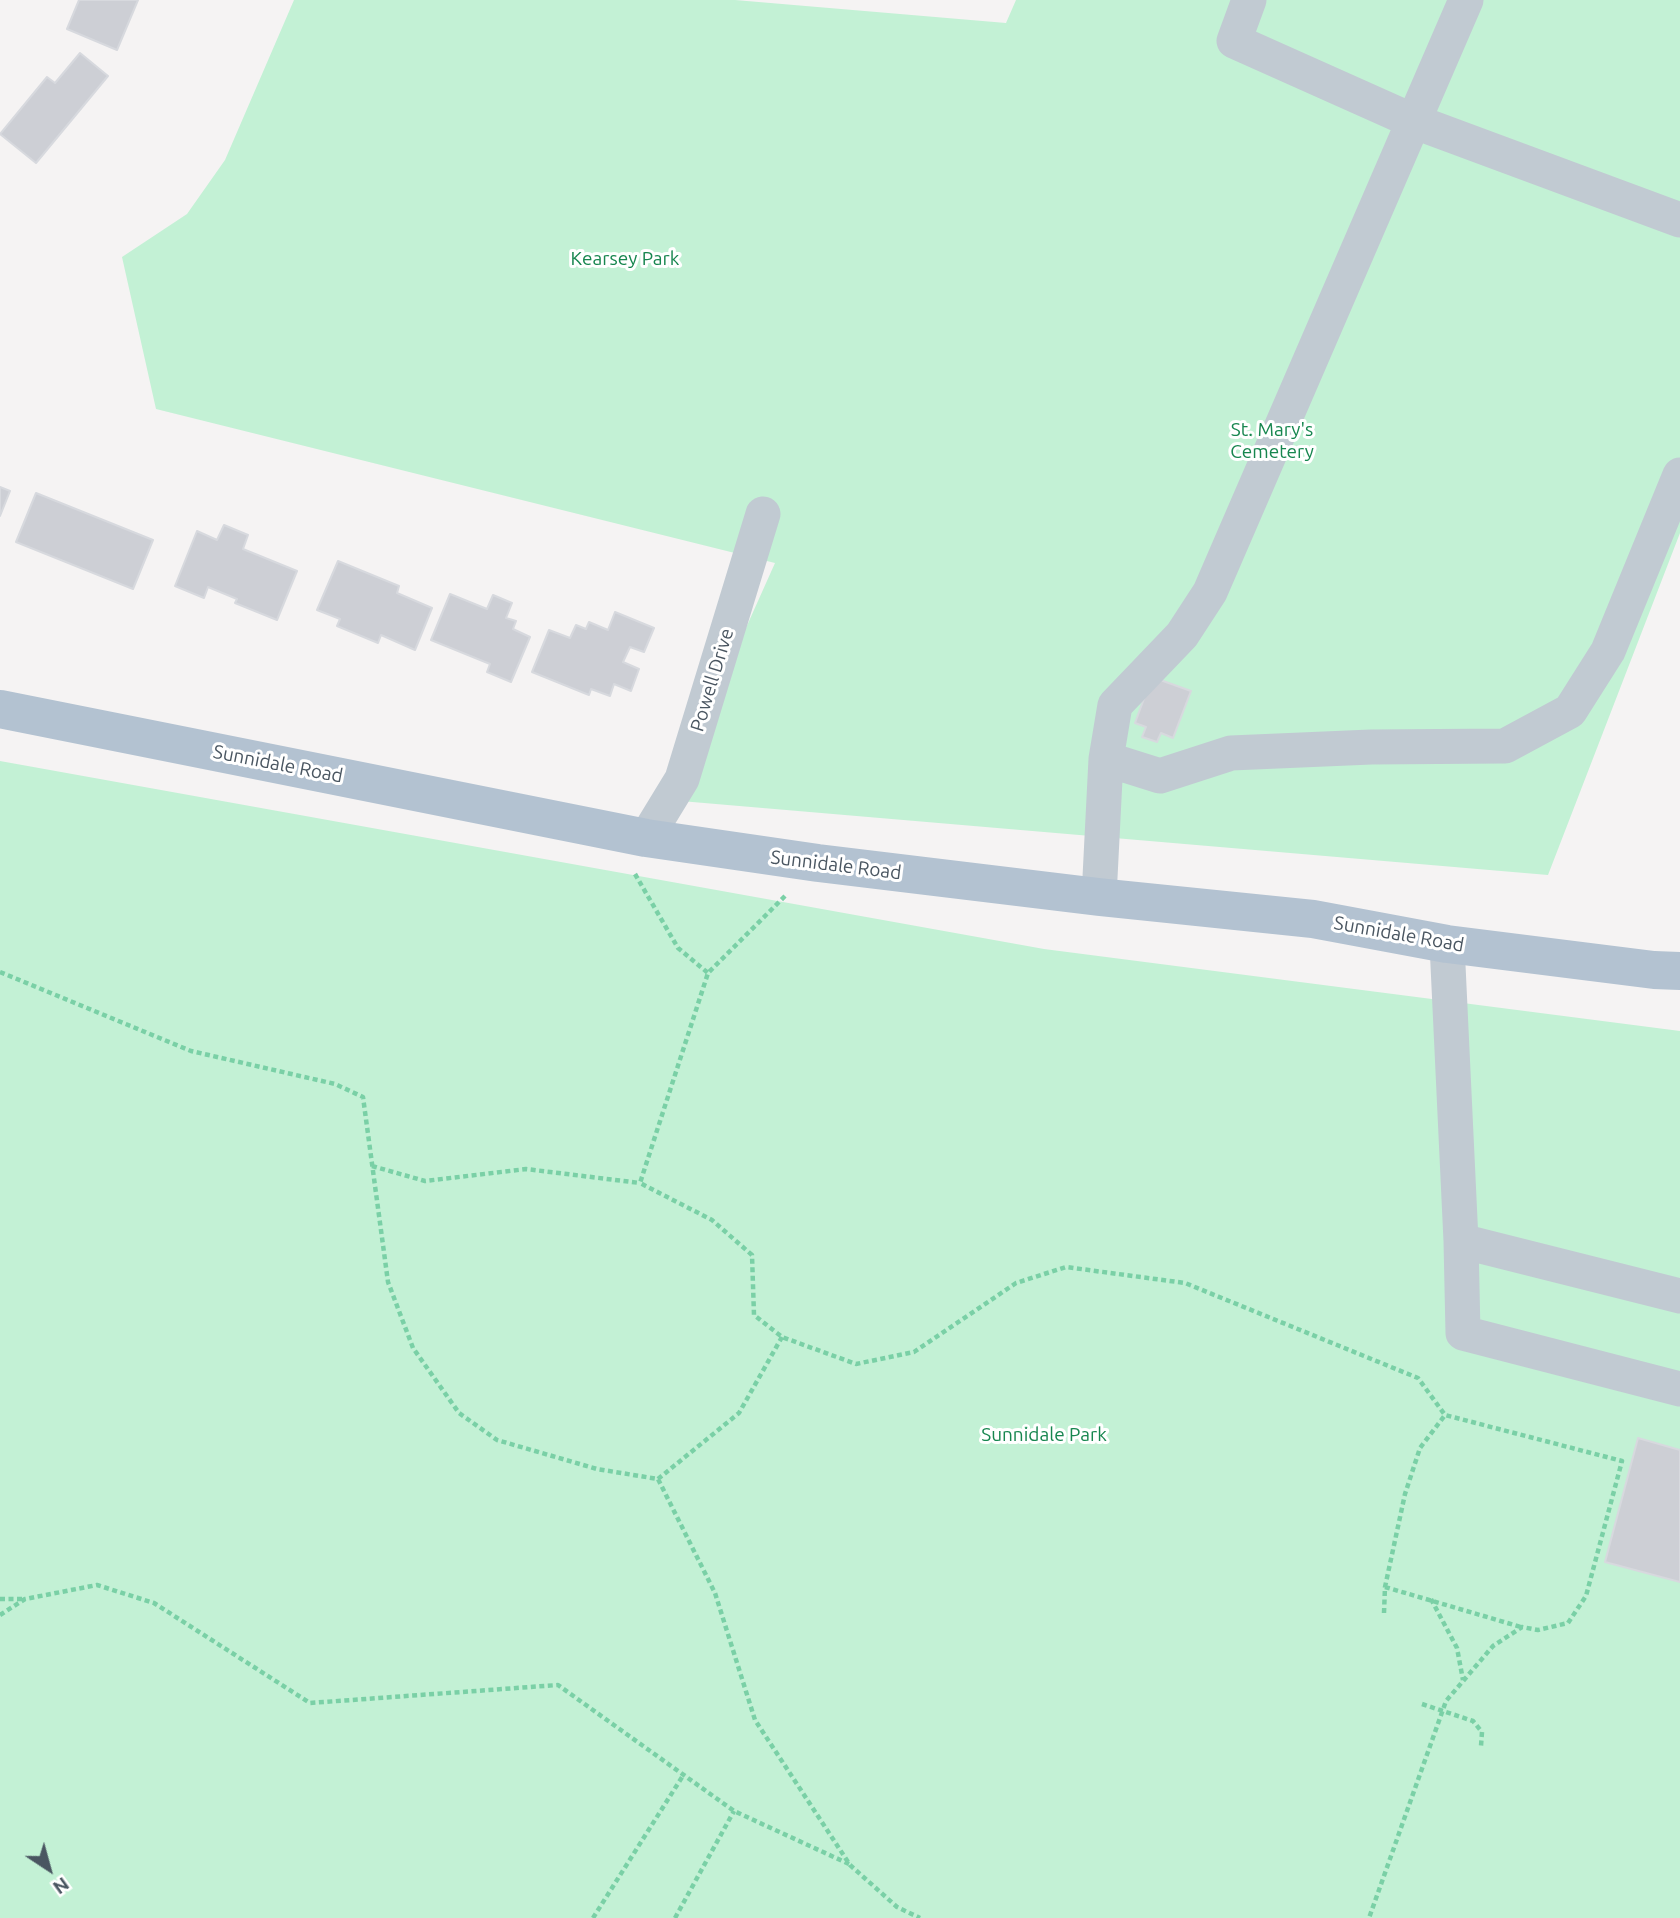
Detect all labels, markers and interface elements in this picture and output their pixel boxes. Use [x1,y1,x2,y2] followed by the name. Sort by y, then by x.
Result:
[571,248,679,270] park label: Kearsey Park
[1230,419,1314,463] park label: St. Mary's Cemetery
[686,626,738,734] street label: Powell Drive
[211,740,345,788] street label: Sunnidale Road
[769,846,903,884] street label: Sunnidale Road
[1332,911,1466,957] street label: Sunnidale Road
[981,1424,1107,1446] park label: Sunnidale Park
[14,1834,84,1904] north arrow
[49,1873,74,1899] text: N

